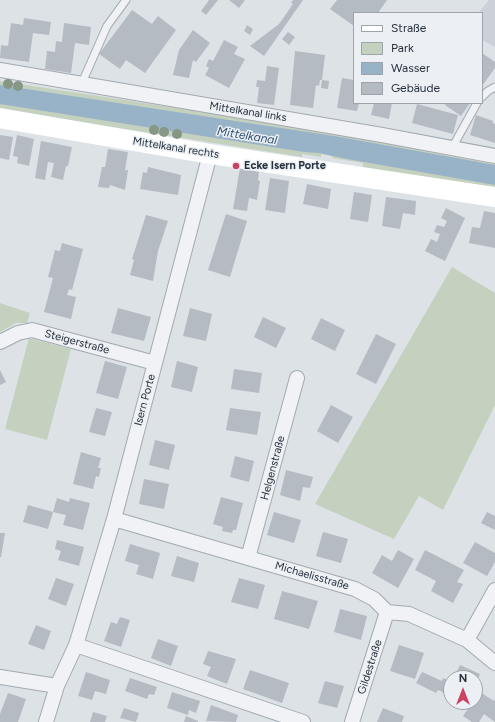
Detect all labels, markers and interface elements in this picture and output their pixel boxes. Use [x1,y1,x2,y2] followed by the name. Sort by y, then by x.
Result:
[353,12,483,104] legend
[391,21,426,35] text: Straße
[391,41,414,55] text: Park
[391,61,430,75] text: Wasser
[391,81,440,95] text: Gebäude
[209,99,287,125] street label: Mittelkanal links
[216,124,278,148] water label: Mittelkanal
[132,135,220,161] street label: Mittelkanal rechts
[244,159,326,173] place label: Ecke Isern Porte
[231,161,241,171] marker: Ecke Isern Porte
[43,327,111,357] street label: Steigerstraße
[132,373,158,427] street label: Isern Porte
[258,434,288,502] street label: Helgenstraße
[273,559,351,593] street label: Michaelisstraße
[355,638,385,696] street label: Gildestraße
[443,670,483,710] north arrow
[459,672,467,685] text: N

